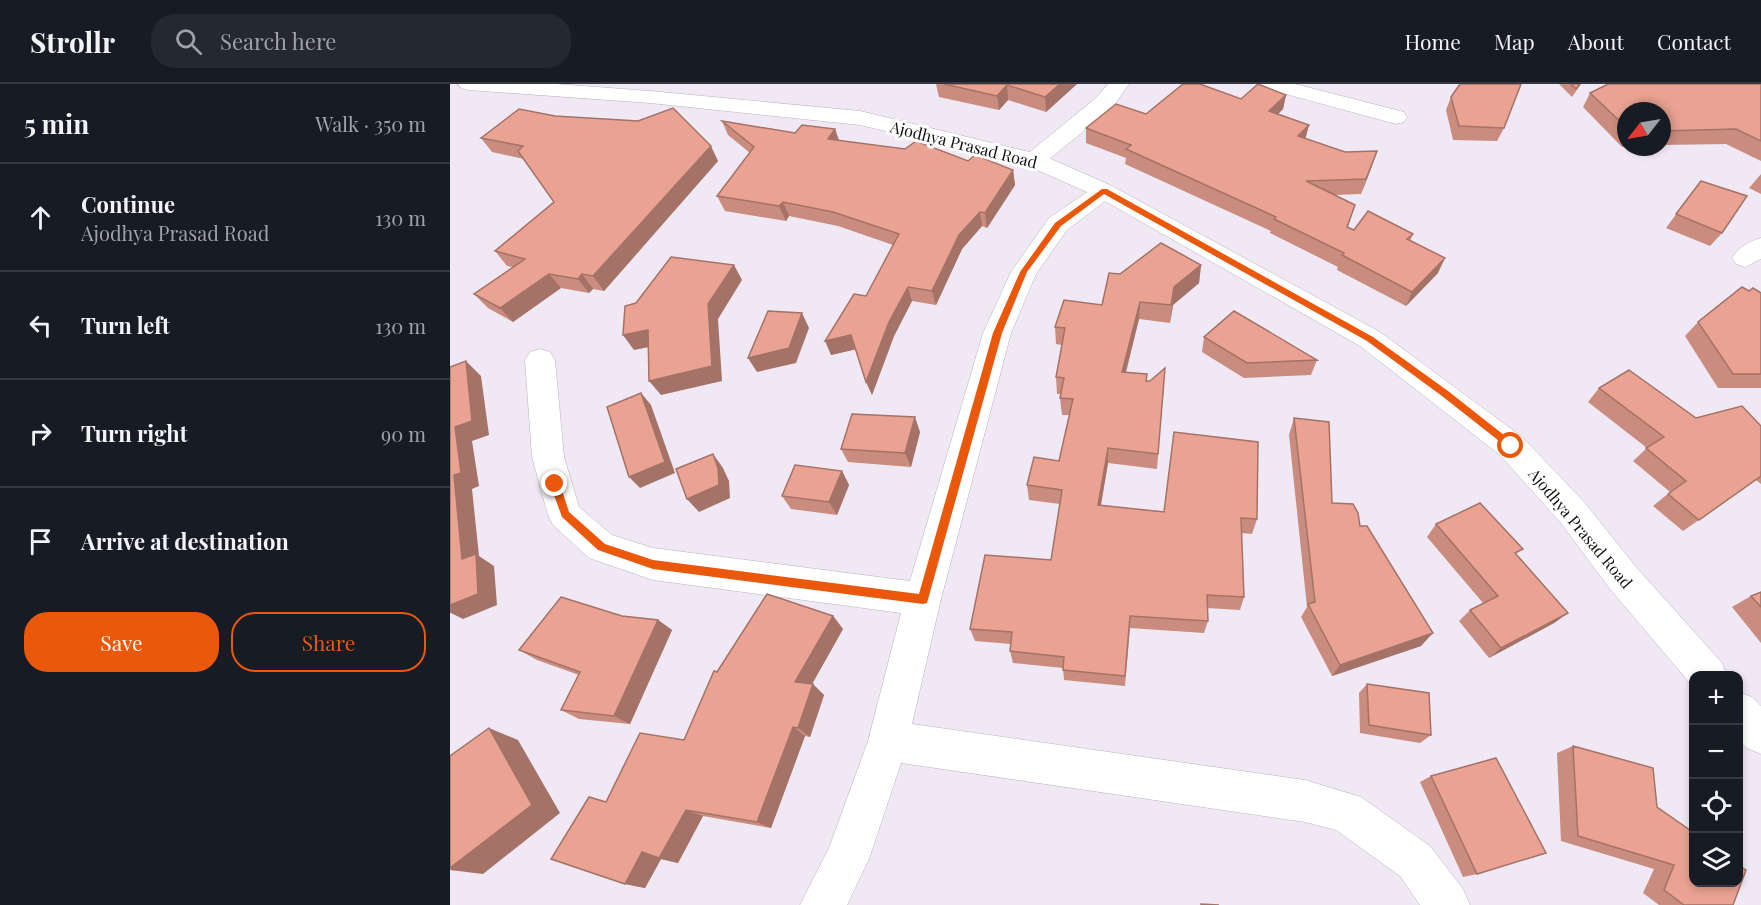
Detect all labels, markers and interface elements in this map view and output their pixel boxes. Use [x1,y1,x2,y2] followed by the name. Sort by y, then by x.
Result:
[151,14,571,68] search box
[30,23,115,60] text: Strollr
[172,25,205,58] icon: search
[220,26,336,56] text: Search here
[1405,27,1461,55] text: Home
[1494,27,1535,55] text: Map
[1568,27,1624,55] text: About
[1657,27,1731,55] text: Contact
[1617,102,1671,156] north arrow
[24,106,89,141] text: 5 min
[315,110,426,137] text: Walk · 350 m
[887,115,1040,172] street label: Ajodhya Prasad Road
[81,189,175,219] text: Continue
[24,201,57,234] icon: ahead
[375,204,426,231] text: 130 m
[81,219,269,246] text: Ajodhya Prasad Road
[24,309,57,342] icon: left
[81,310,170,340] text: Turn left
[375,312,426,339] text: 130 m
[24,417,57,450] icon: right
[81,418,187,448] text: Turn right
[381,420,426,447] text: 90 m
[1497,432,1523,458] route start
[1524,463,1637,592] street label: Ajodhya Prasad Road
[541,470,567,496] route end
[24,525,57,558] icon: arrive
[81,526,289,556] text: Arrive at destination
[24,612,219,672] button: Save
[231,612,426,672] button: Share
[1689,671,1743,887] map controls
[1689,671,1743,725] button: +
[1689,725,1743,779] button: −
[1689,779,1743,833] button: locate
[1689,833,1743,887] button: layers

